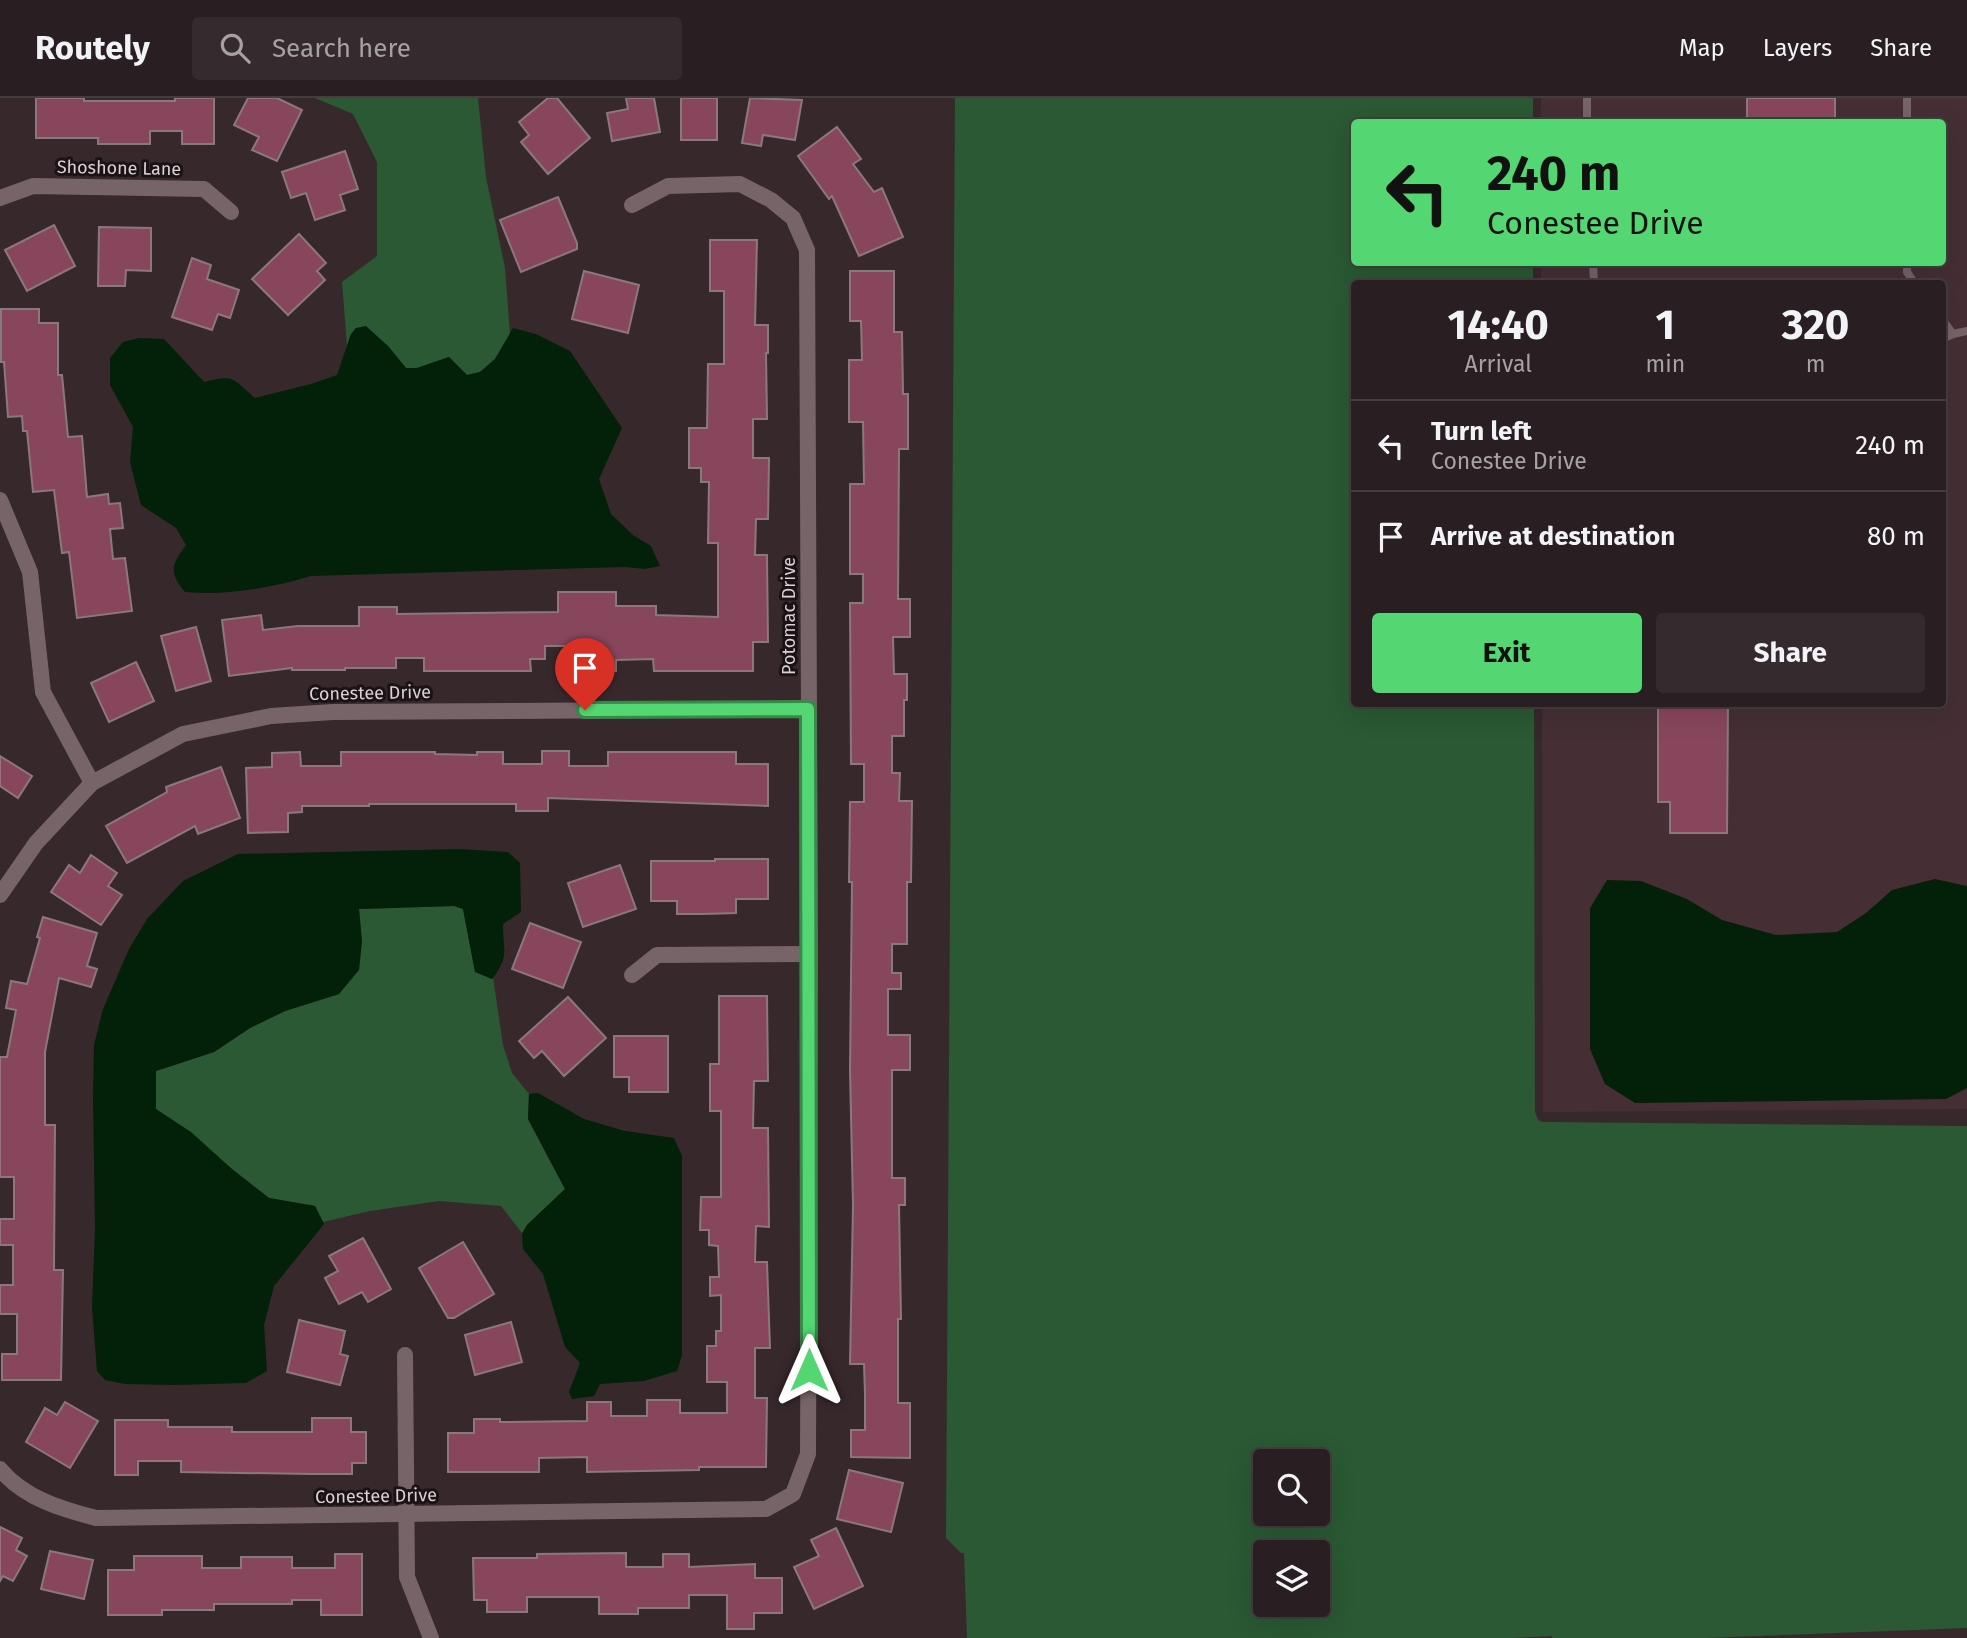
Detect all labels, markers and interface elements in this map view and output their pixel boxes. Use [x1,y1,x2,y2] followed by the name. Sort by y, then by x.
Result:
[192,17,682,80] search box
[35,28,150,68] text: Routely
[216,29,254,67] icon: search
[272,33,411,64] text: Search here
[1679,34,1725,62] text: Map
[1763,34,1832,62] text: Layers
[1870,34,1932,62] text: Share
[1487,144,1620,203] text: 240 m
[1372,147,1463,238] icon: left
[57,156,181,180] street label: Shoshone Lane
[1487,204,1704,242] text: Conestee Drive
[1448,300,1549,350] text: 14:40
[1656,300,1675,350] text: 1
[1782,300,1849,350] text: 320
[1465,350,1532,378] text: Arrival
[1645,350,1685,378] text: min
[1806,350,1825,378] text: m
[1431,416,1532,447] text: Turn left
[1372,427,1410,465] icon: left
[1855,430,1925,461] text: 240 m
[1431,447,1587,475] text: Conestee Drive
[1372,518,1410,556] icon: arrive
[1431,521,1675,552] text: Arrive at destination
[1867,521,1925,552] text: 80 m
[778,557,800,675] street label: Potomac Drive
[1372,613,1642,693] button: Exit
[1656,613,1925,693] button: Share
[555,638,615,710] pin
[566,649,604,687] icon: arrive
[309,681,431,705] street label: Conestee Drive
[772,1333,846,1407] position arrow
[1253,1449,1330,1617] map controls
[1253,1449,1330,1526] button: search
[315,1484,437,1508] street label: Conestee Drive
[1253,1540,1330,1617] button: layers

